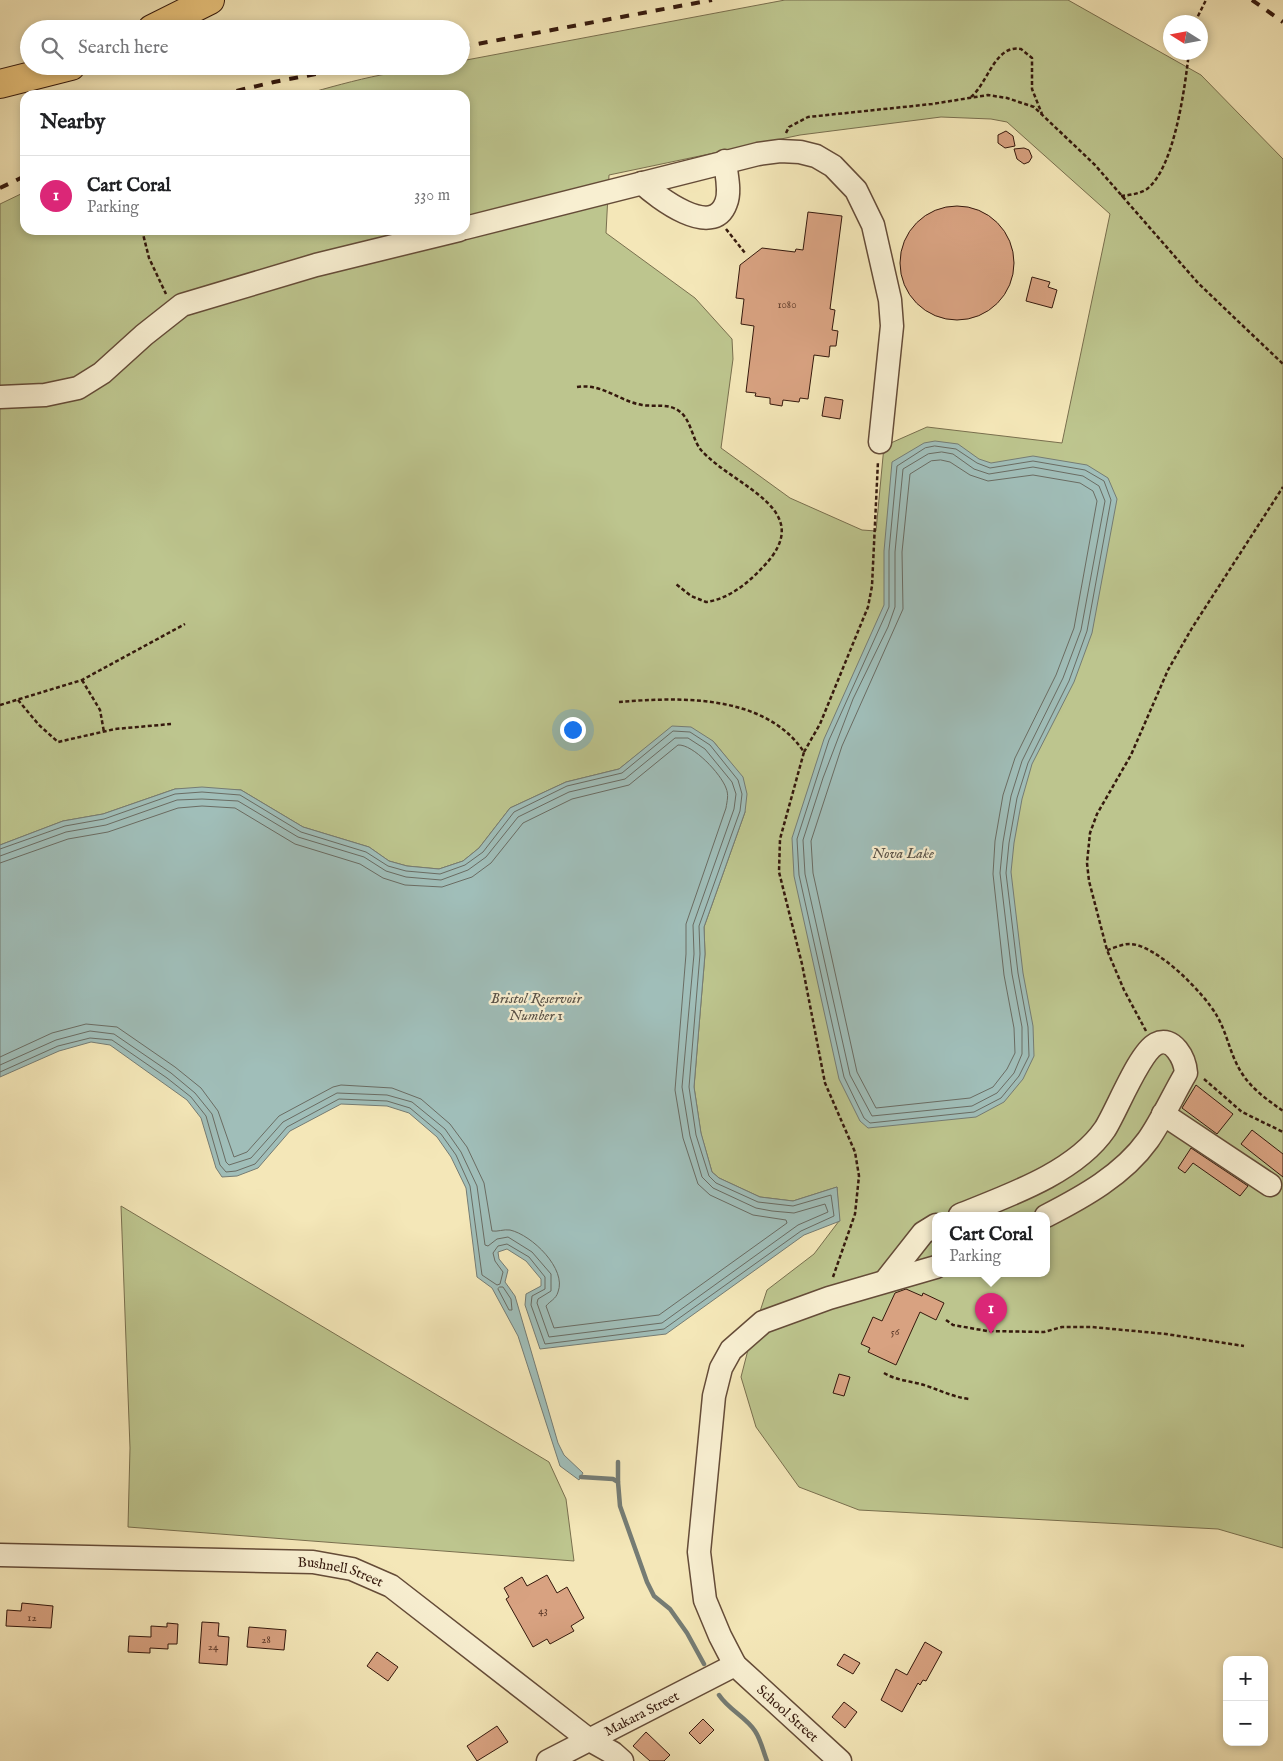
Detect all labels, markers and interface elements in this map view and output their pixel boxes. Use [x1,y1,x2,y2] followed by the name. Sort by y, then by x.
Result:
[1163,15,1208,60] north arrow
[20,20,470,75] search box
[38,34,66,62] icon: search
[78,36,169,60] text: Search here
[40,109,105,136] text: Nearby
[87,174,171,198] text: Cart Coral
[53,186,59,206] text: 1
[414,186,450,206] text: 330 m
[87,198,139,218] text: Parking
[777,298,797,312] house number: 1080
[560,717,586,743] your location
[872,844,934,863] water label: Nova Lake
[490,989,582,1025] water label: Bristol Reservoir Number 1
[932,1212,1050,1277] popup
[949,1223,1033,1247] text: Cart Coral
[949,1247,1001,1267] text: Parking
[975,1293,1007,1334] pin: 1
[891,1325,900,1339] house number: 56
[298,1554,386,1592] street label: Bushnell Street
[538,1604,548,1618] house number: 43
[27,1611,37,1625] house number: 12
[261,1633,271,1647] house number: 28
[208,1640,219,1654] house number: 24
[1223,1656,1268,1746] map controls
[1223,1656,1268,1701] button: +
[753,1681,822,1746] street label: School Street
[601,1687,683,1741] street label: Makara Street
[1223,1701,1268,1746] button: −

